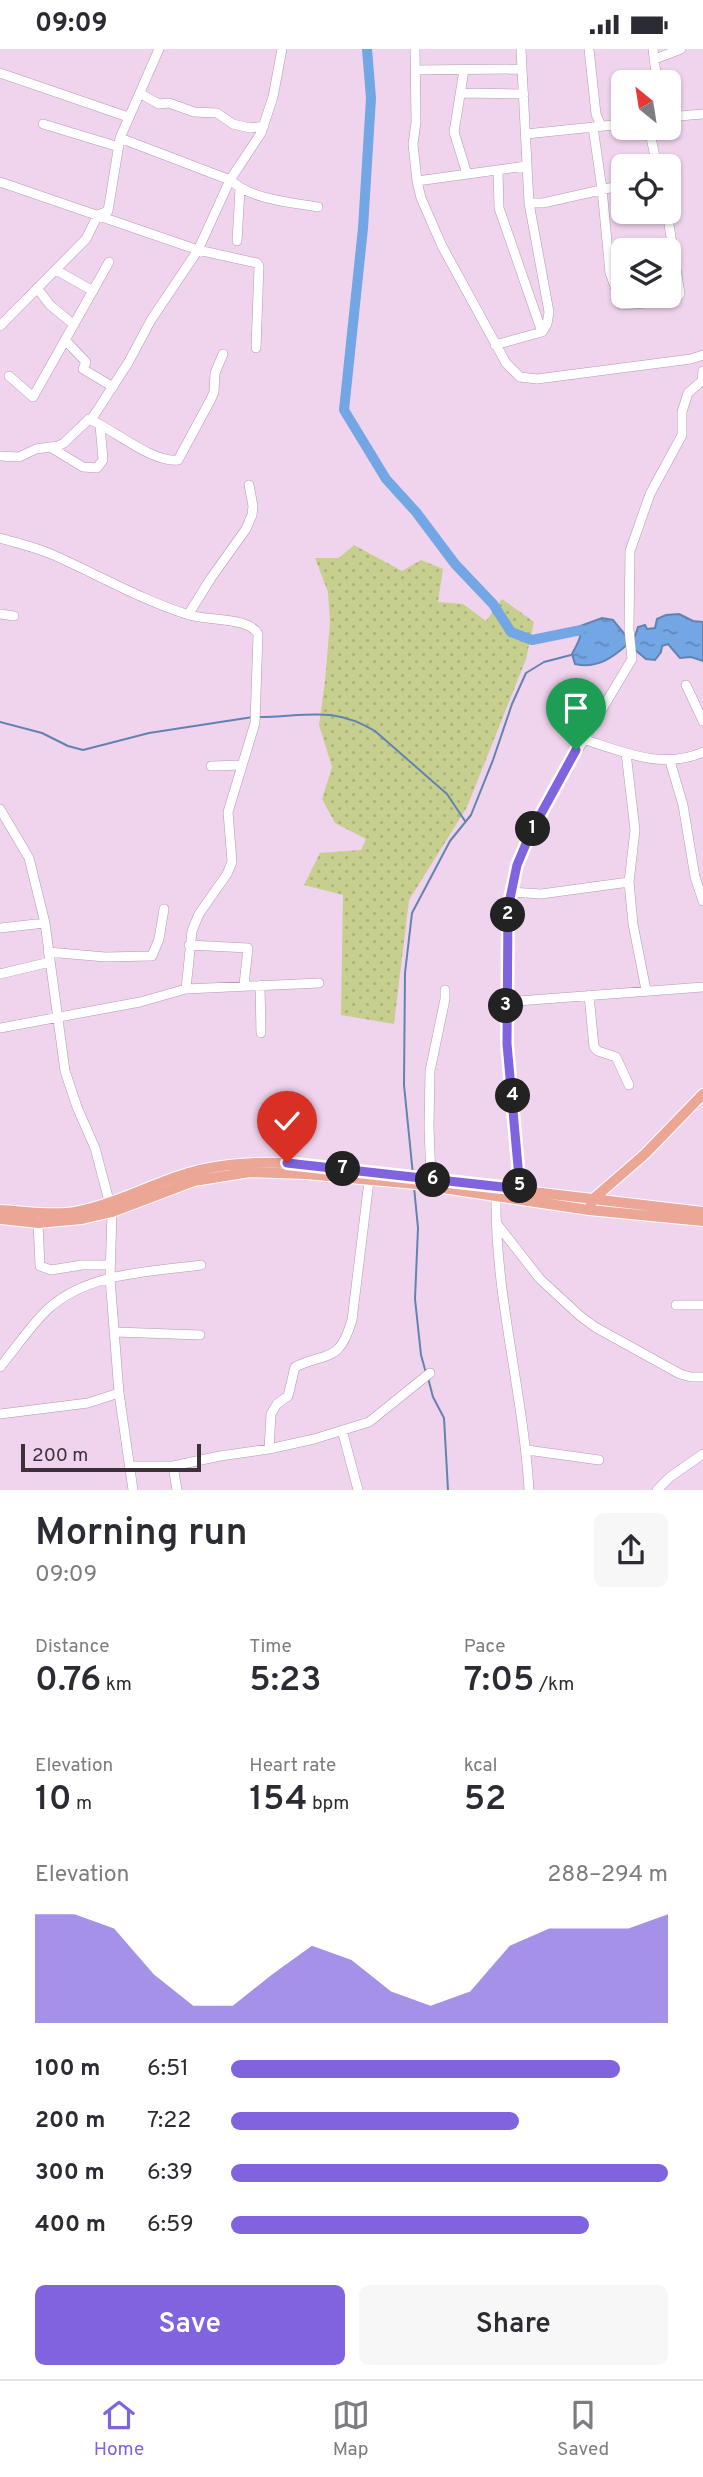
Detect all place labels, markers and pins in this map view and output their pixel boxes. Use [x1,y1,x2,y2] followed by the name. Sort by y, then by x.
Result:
[546,678,606,750] pin
[516,811,550,847] pin: 1
[490,897,526,933] pin: 2
[489,989,524,1023] pin: 3
[496,1079,530,1113] pin: 4
[257,1091,317,1163] pin
[326,1151,360,1187] pin: 7
[416,1163,450,1197] pin: 6
[503,1169,538,1203] pin: 5

